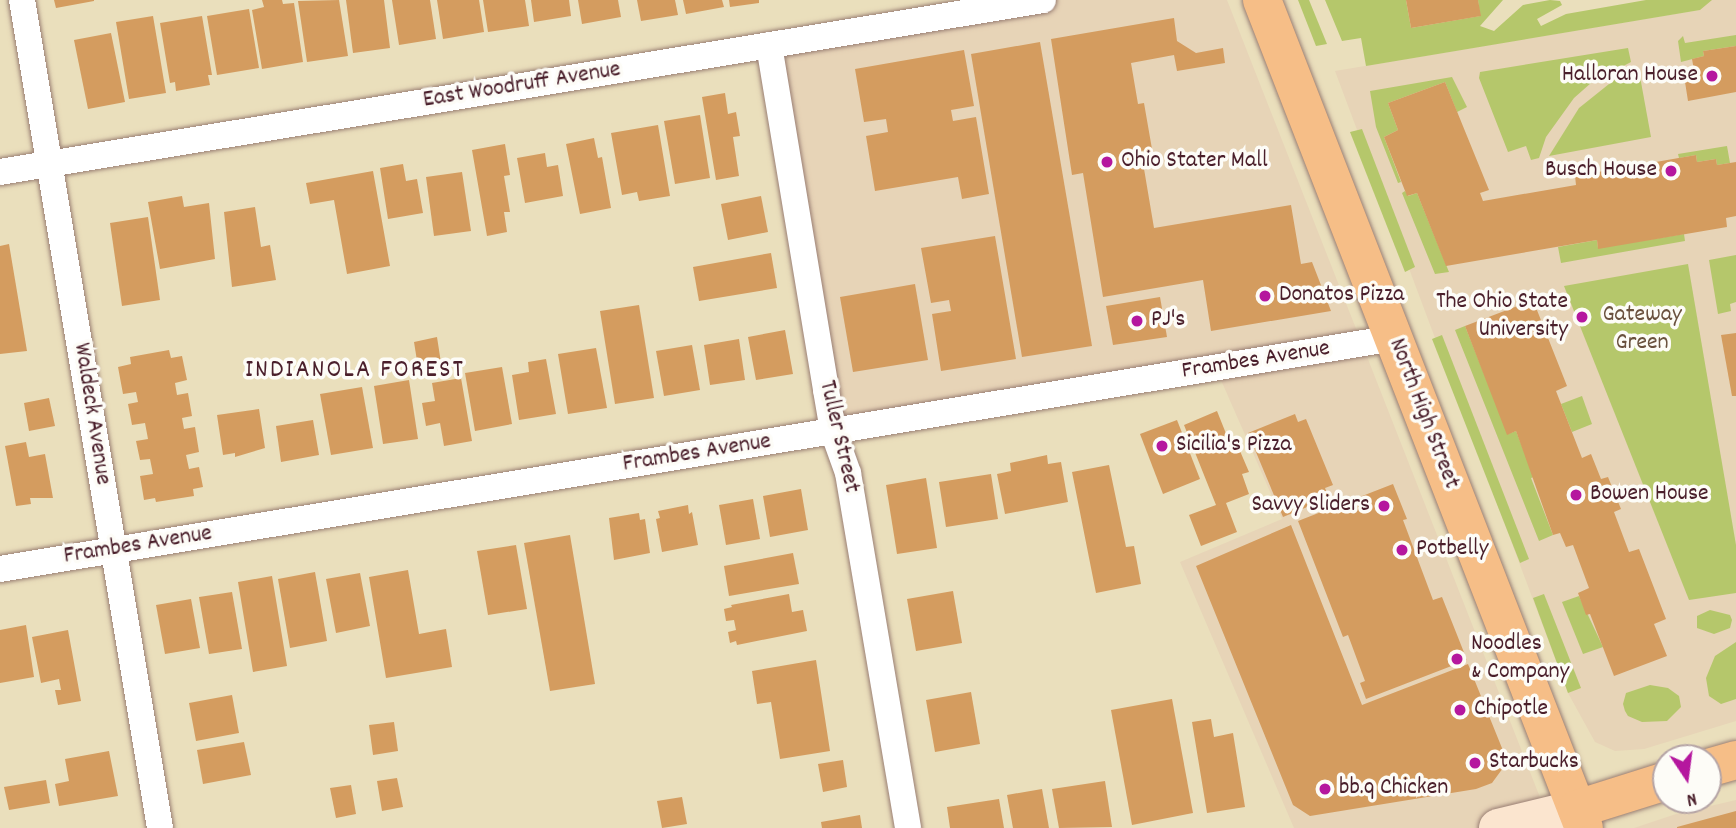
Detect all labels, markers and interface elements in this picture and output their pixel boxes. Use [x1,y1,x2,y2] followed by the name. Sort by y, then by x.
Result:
[421,56,623,116] street label: East Woodruff Avenue
[1562,62,1698,90] place label: Halloran House
[1704,68,1720,84] marker: Halloran House
[1121,148,1268,176] place label: Ohio Stater Mall
[1099,154,1115,170] marker: Ohio Stater Mall
[1545,157,1657,185] place label: Busch House
[1663,163,1679,179] marker: Busch House
[1279,282,1404,310] place label: Donatos Pizza
[1257,288,1273,304] marker: Donatos Pizza
[1436,289,1568,345] place label: The Ohio State University
[1602,302,1682,358] park label: Gateway Green
[1151,307,1185,335] place label: PJ's
[1574,309,1590,325] marker: The Ohio State University
[1129,313,1145,329] marker: PJ's
[1180,335,1332,387] street label: Frambes Avenue
[1381,335,1465,493] street label: North High Street
[66,341,116,487] street label: Waldeck Avenue
[247,355,463,387] district label: INDIANOLA FOREST
[811,378,865,496] street label: Tuller Street
[621,428,773,480] street label: Frambes Avenue
[1176,432,1291,460] place label: Sicilia's Pizza
[1154,438,1170,454] marker: Sicilia's Pizza
[1590,481,1709,509] place label: Bowen House
[1568,487,1584,503] marker: Bowen House
[1251,492,1370,520] place label: Savvy Sliders
[1376,498,1392,514] marker: Savvy Sliders
[62,520,214,572] street label: Frambes Avenue
[1416,536,1489,564] place label: Potbelly
[1394,542,1410,558] marker: Potbelly
[1471,631,1569,687] place label: Noodles & Company
[1449,651,1465,667] marker: Noodles & Company
[1474,696,1548,724] place label: Chipotle
[1452,702,1468,718] marker: Chipotle
[1652,744,1722,814] north arrow
[1489,749,1579,777] place label: Starbucks
[1467,755,1483,771] marker: Starbucks
[1339,775,1448,803] place label: bb.q Chicken
[1317,781,1333,797] marker: bb.q Chicken
[1684,784,1699,812] text: N

